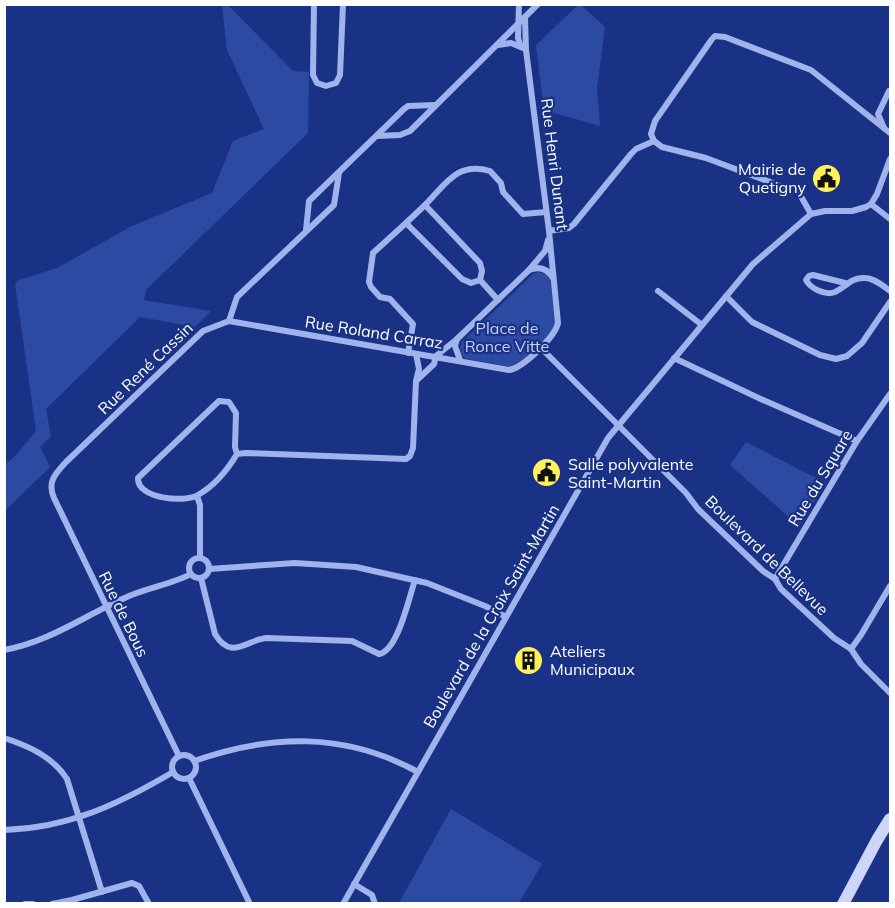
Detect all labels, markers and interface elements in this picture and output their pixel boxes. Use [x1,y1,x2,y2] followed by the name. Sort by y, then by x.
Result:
[537,97,573,231] street label: Rue Henri Dunant
[738,159,806,197] place label: Mairie de Quetigny
[811,162,843,194] public building icon: Mairie de Quetigny
[304,311,444,353] street label: Rue Roland Carraz
[93,318,197,418] street label: Rue René Cassin
[465,318,549,356] park label: Place de Ronce Vitte
[783,426,857,530] street label: Rue du Square
[568,454,693,492] place label: Salle polyvalente Saint-Martin
[531,457,563,489] public building icon: Salle polyvalente Saint-Martin
[701,491,833,619] street label: Boulevard de Bellevue
[419,501,563,731] street label: Boulevard de la Croix Saint-Martin
[95,568,153,660] street label: Rue de Bous
[550,641,635,679] place label: Ateliers Municipaux
[513,644,545,676] building icon: Ateliers Municipaux

